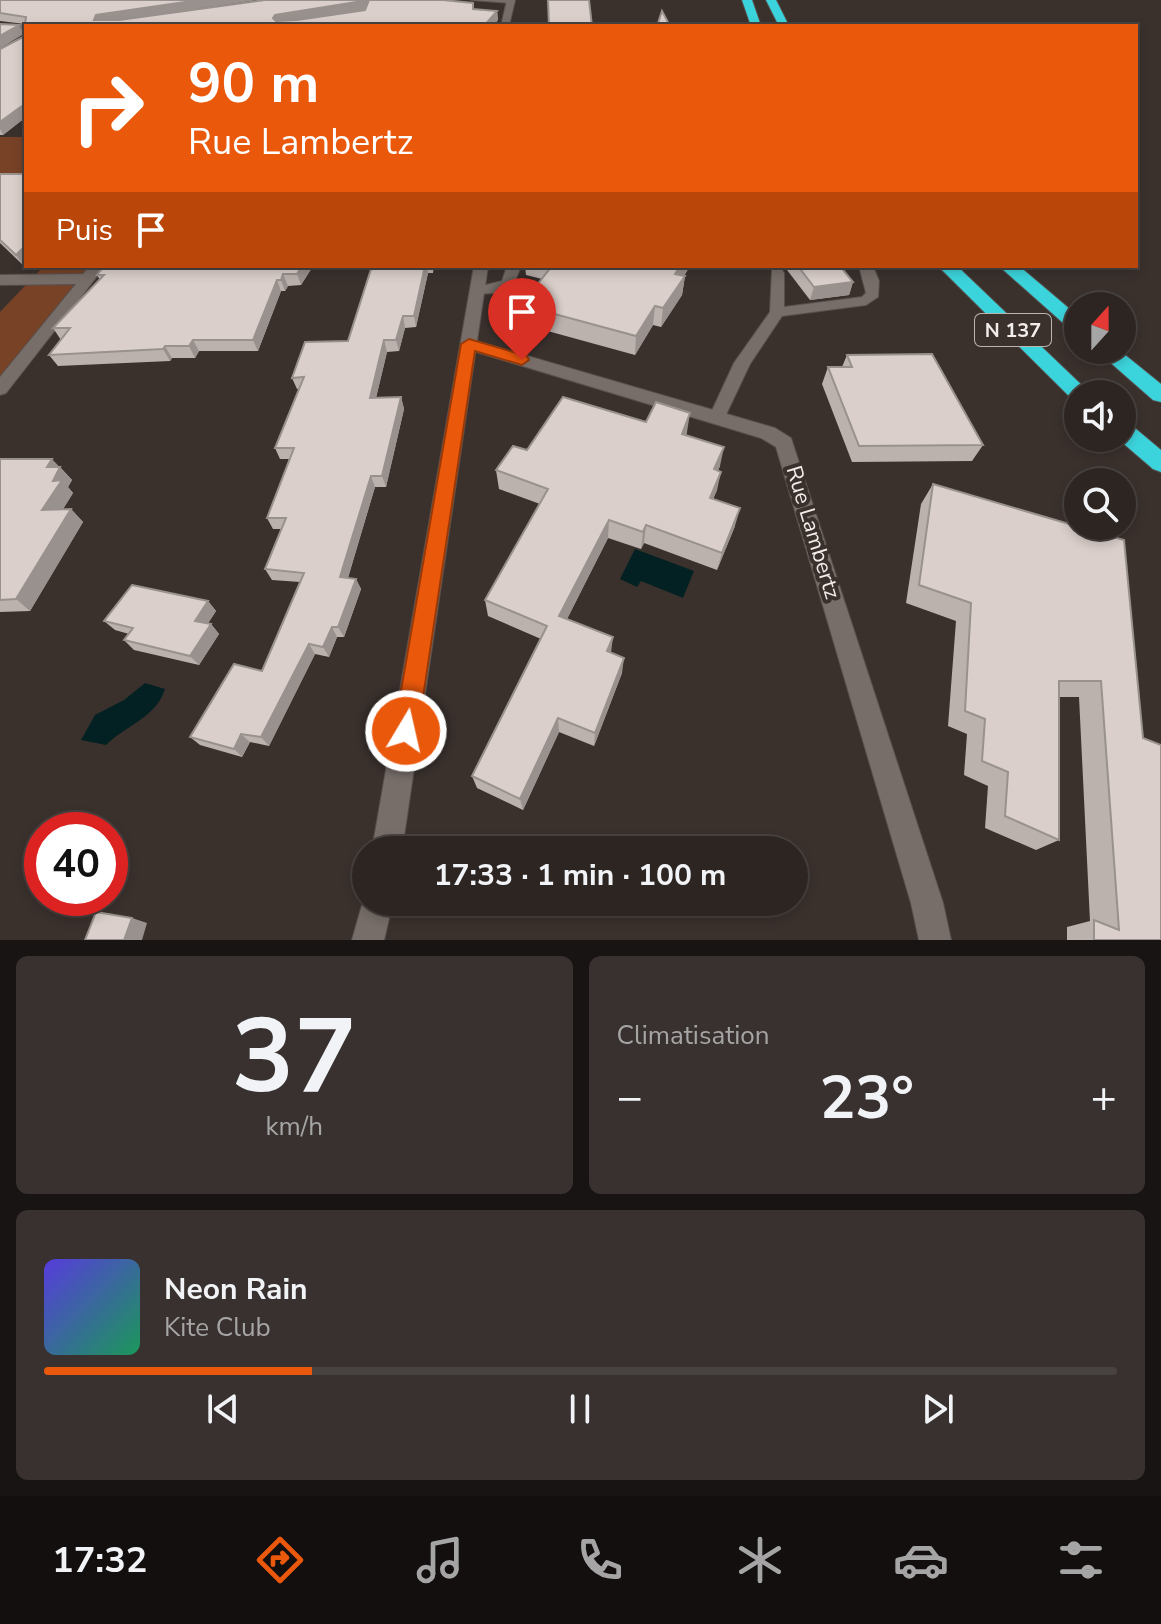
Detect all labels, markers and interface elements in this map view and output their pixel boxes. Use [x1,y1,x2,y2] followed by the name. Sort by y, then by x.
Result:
[188,45,319,122] text: 90 m
[56,56,160,160] icon: right
[188,118,413,167] text: Rue Lambertz
[129,208,173,252] icon: arrive
[56,210,113,251] text: Puis
[488,278,556,360] pin
[500,290,544,334] icon: arrive
[1064,292,1136,364] north arrow
[1064,292,1136,540] map controls
[975,314,1051,346] road number: N 137
[1064,380,1136,452] button: sound
[779,462,848,603] street label: Rue Lambertz
[1064,468,1136,540] button: search
[364,689,448,773] position arrow
[24,812,128,916] speed limit sign: 40
[434,855,726,896] text: 17:33 · 1 min · 100 m
[232,986,357,1128] text: 37
[617,1018,770,1053] text: Climatisation
[819,1057,914,1139] text: 23°
[617,1068,643,1128] text: −
[1091,1068,1117,1128] text: +
[266,1109,323,1144] text: km/h
[164,1269,308,1310] text: Neon Rain
[164,1310,271,1345] text: Kite Club
[201,1387,245,1431] icon: previous
[558,1387,602,1431] icon: pause
[916,1387,960,1431] icon: next
[252,1532,308,1588] icon: directions
[412,1532,468,1588] icon: music
[572,1532,628,1588] icon: phone
[732,1532,788,1588] icon: climate
[893,1532,949,1588] icon: car
[1053,1532,1109,1588] icon: filters
[52,1536,147,1585] text: 17:32

